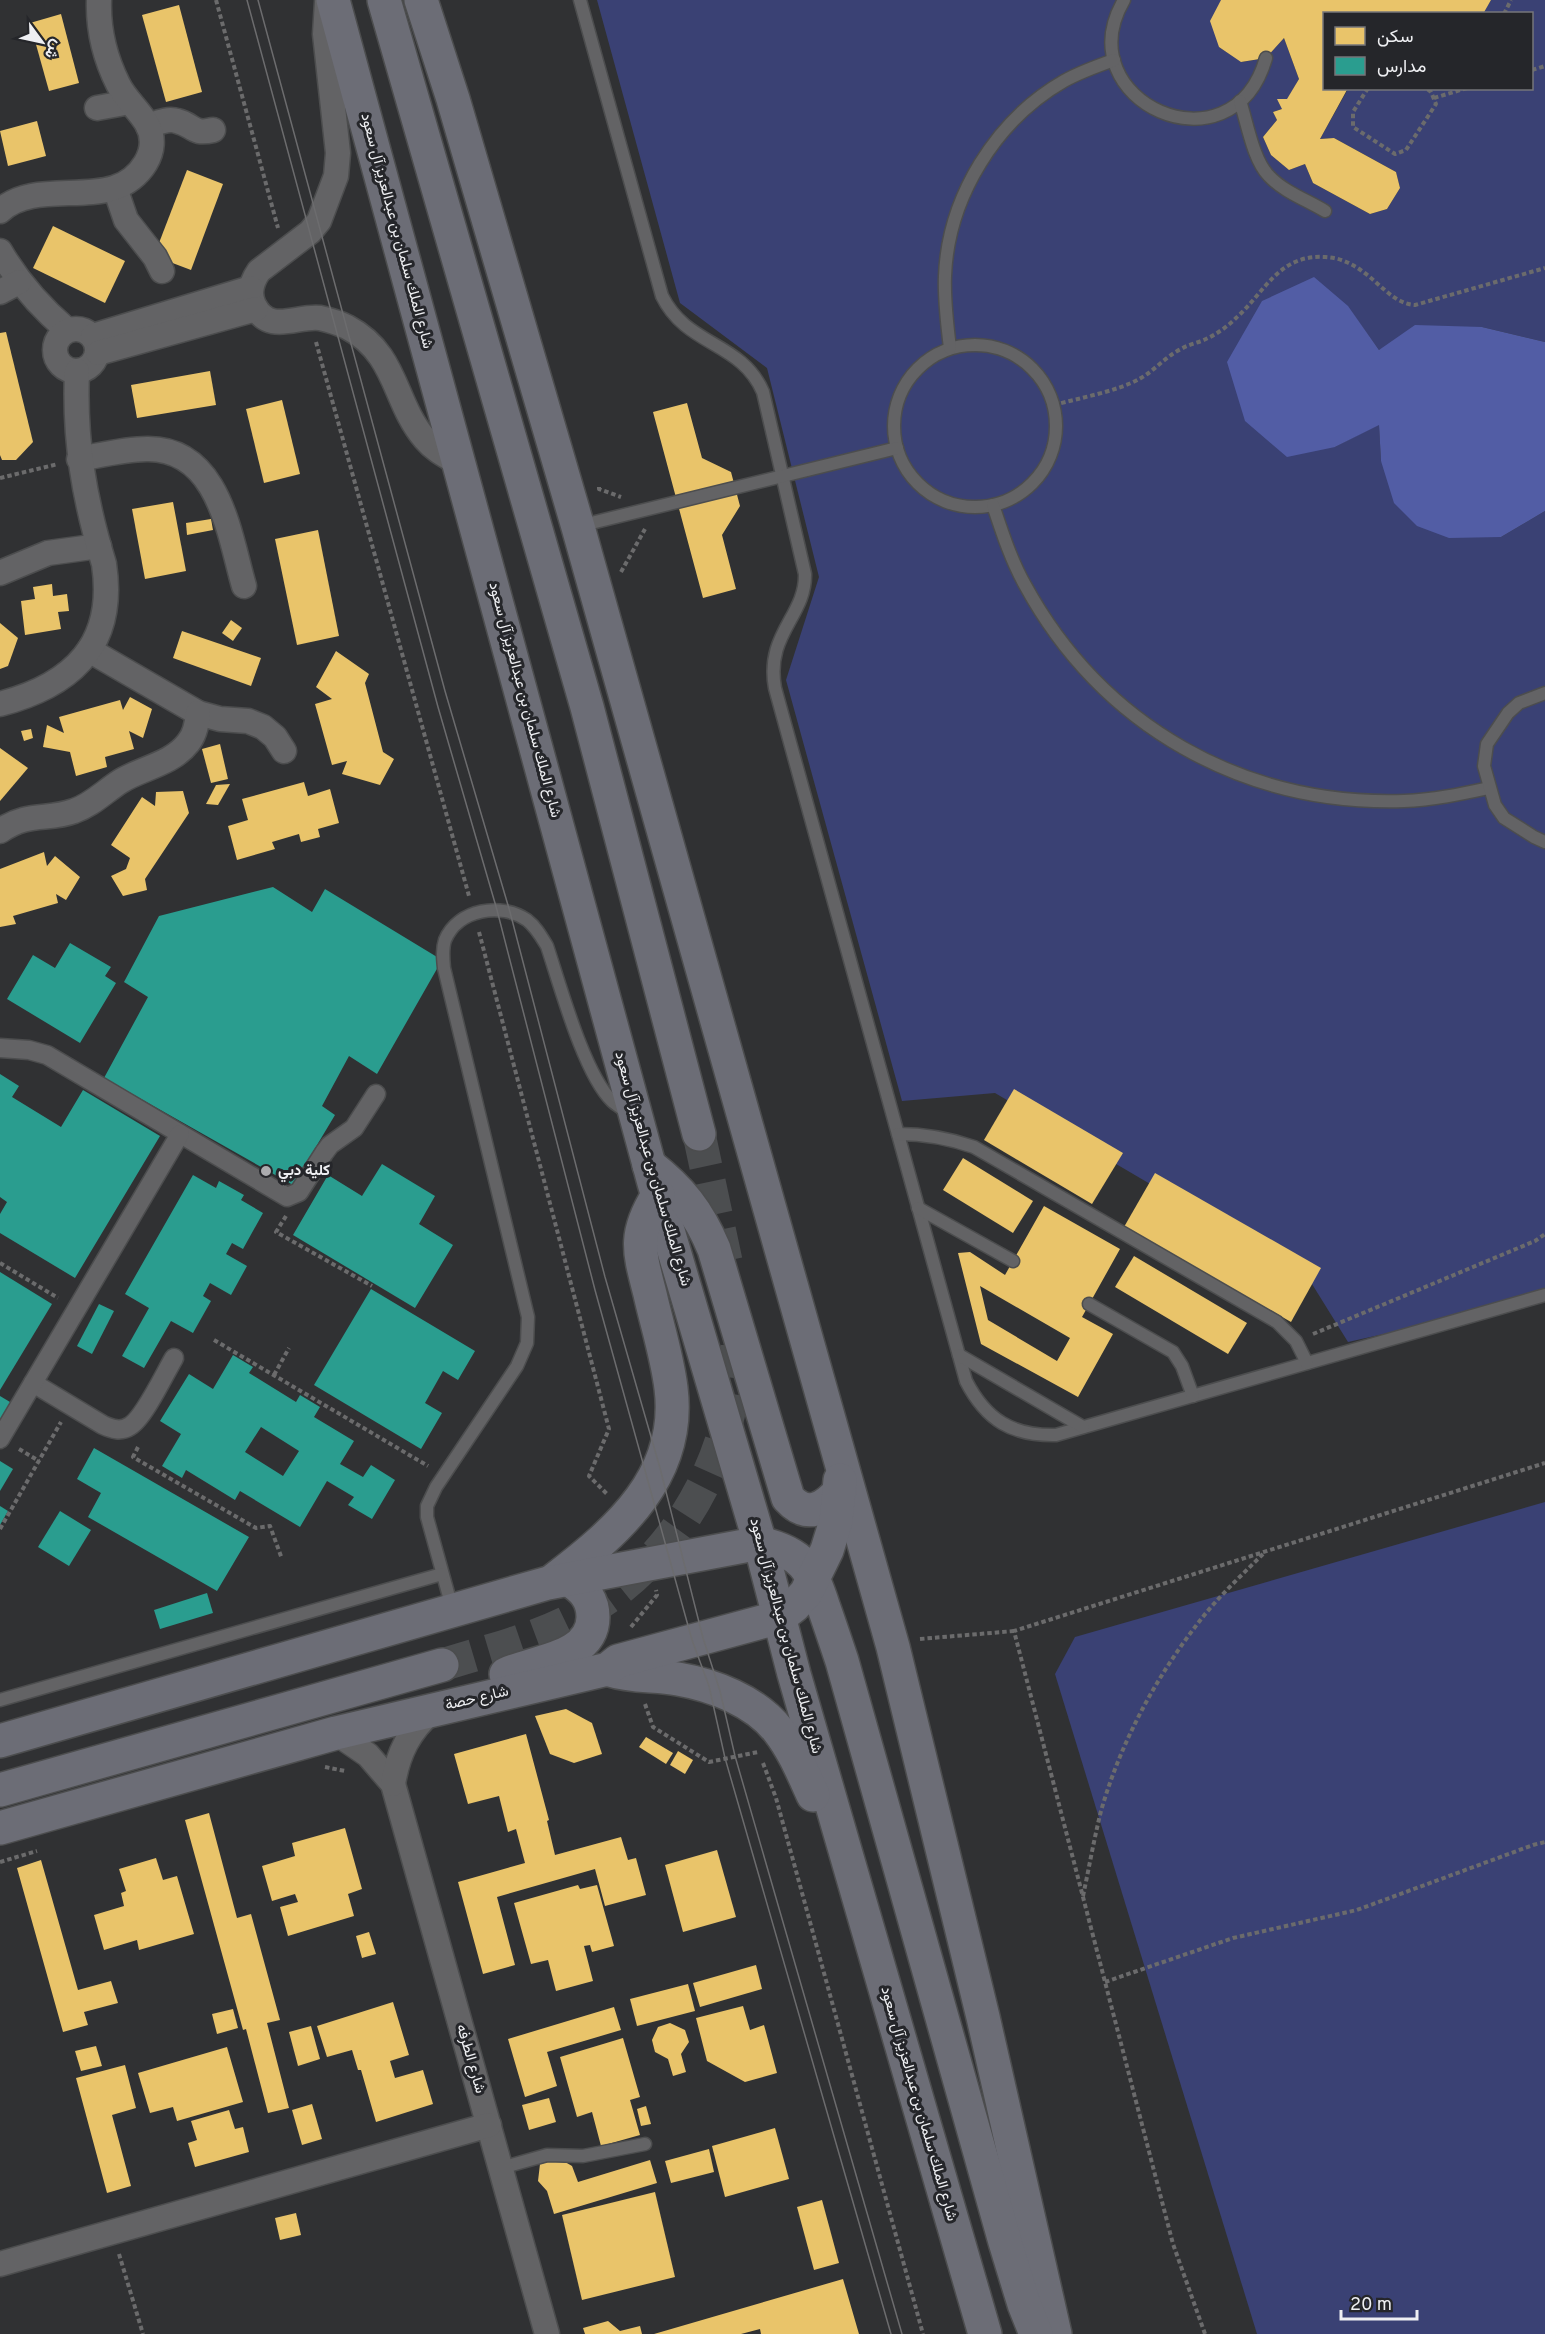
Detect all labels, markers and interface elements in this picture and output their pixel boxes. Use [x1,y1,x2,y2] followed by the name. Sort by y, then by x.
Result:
[12,12,72,72] north arrow
[1323,12,1533,90] legend
[1377,26,1413,49] text: سكن
[39,36,67,63] text: ش
[1377,56,1426,79] text: مدارس
[355,111,437,351] street label: شارع الملك سلمان بن عبدالعزيز آل سعود
[483,580,565,820] street label: شارع الملك سلمان بن عبدالعزيز آل سعود
[609,1050,695,1289] street label: شارع الملك سلمان بن عبدالعزيز آل سعود
[278,1162,330,1183] place label: كلية دبي
[259,1164,273,1178] marker: كلية دبي
[744,1516,826,1756] street label: شارع الملك سلمان بن عبدالعزيز آل سعود
[443,1682,511,1716] street label: شارع حصة
[875,1985,961,2224] street label: شارع الملك سلمان بن عبدالعزيز آل سعود
[451,2022,489,2096] street label: شارع الطرفه
[1341,2283,1418,2321] scale bar
[1350,2294,1392,2317] text: 20 m

